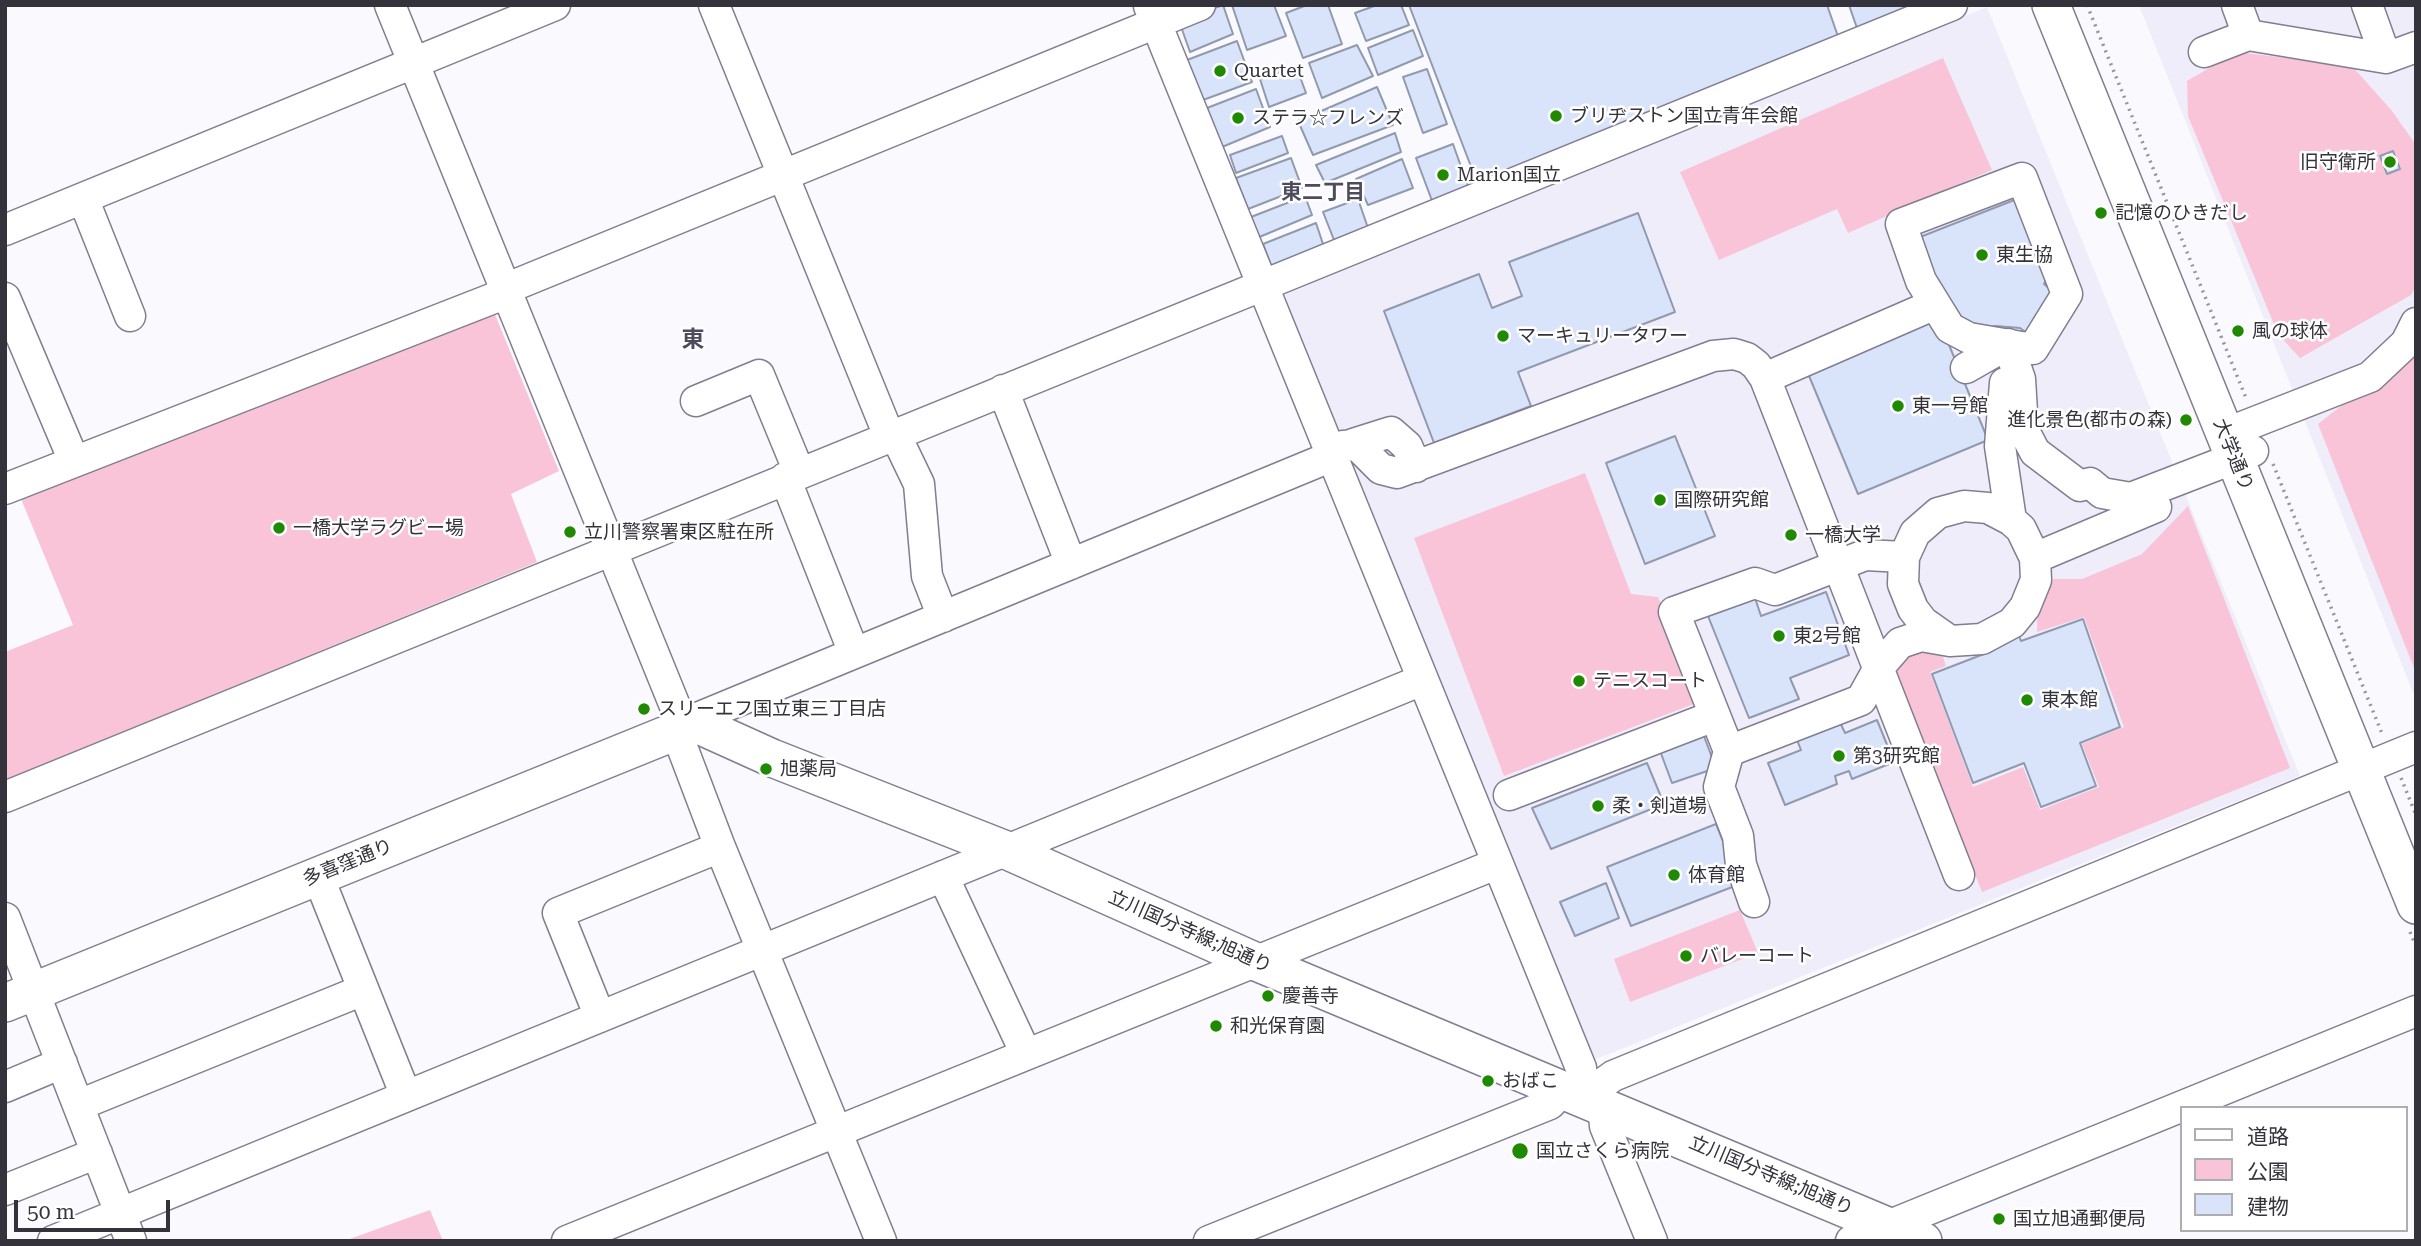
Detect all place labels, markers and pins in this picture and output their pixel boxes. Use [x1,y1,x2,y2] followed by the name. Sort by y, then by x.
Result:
[1234,60,1304,82] place label: Quartet
[1212,63,1228,79] marker: Quartet
[1570,105,1798,127] place label: ブリヂストン国立青年会館
[1252,107,1404,129] place label: ステラ☆フレンズ
[1548,108,1564,124] marker: ブリヂストン国立青年会館
[1230,110,1246,126] marker: ステラ☆フレンズ
[2300,151,2376,173] place label: 旧守衛所
[2382,154,2398,170] marker: 旧守衛所
[1457,164,1561,186] place label: Marion国立
[1435,167,1451,183] marker: Marion国立
[2115,202,2248,224] place label: 記憶のひきだし
[2093,205,2109,221] marker: 記憶のひきだし
[1996,244,2053,266] place label: 東生協
[1974,247,1990,263] marker: 東生協
[2252,320,2328,342] place label: 風の球体
[2230,323,2246,339] marker: 風の球体
[1517,325,1688,347] place label: マーキュリータワー
[1495,328,1511,344] marker: マーキュリータワー
[1912,395,1988,417] place label: 東一号館
[1890,398,1906,414] marker: 東一号館
[2008,409,2172,431] place label: 進化景色(都市の森)
[2178,412,2194,428] marker: 進化景色(都市の森)
[1674,489,1769,511] place label: 国際研究館
[1652,492,1668,508] marker: 国際研究館
[293,517,464,539] place label: 一橋大学ラグビー場
[271,520,287,536] marker: 一橋大学ラグビー場
[584,521,774,543] place label: 立川警察署東区駐在所
[562,524,578,540] marker: 立川警察署東区駐在所
[1805,524,1881,546] place label: 一橋大学
[1783,527,1799,543] marker: 一橋大学
[1793,625,1861,647] place label: 東2号館
[1771,628,1787,644] marker: 東2号館
[1593,670,1707,692] place label: テニスコート
[1571,673,1587,689] marker: テニスコート
[2041,689,2098,711] place label: 東本館
[2019,692,2035,708] marker: 東本館
[658,698,886,720] place label: スリーエフ国立東三丁目店
[636,701,652,717] marker: スリーエフ国立東三丁目店
[1853,745,1940,767] place label: 第3研究館
[1831,748,1847,764] marker: 第3研究館
[780,758,837,780] place label: 旭薬局
[758,761,774,777] marker: 旭薬局
[1612,795,1707,817] place label: 柔・剣道場
[1590,798,1606,814] marker: 柔・剣道場
[1688,864,1745,886] place label: 体育館
[1666,867,1682,883] marker: 体育館
[1700,945,1814,967] place label: バレーコート
[1678,948,1694,964] marker: バレーコート
[1282,985,1339,1007] place label: 慶善寺
[1260,988,1276,1004] marker: 慶善寺
[1230,1015,1325,1037] place label: 和光保育園
[1208,1018,1224,1034] marker: 和光保育園
[1502,1070,1559,1092] place label: おばこ
[1480,1073,1496,1089] marker: おばこ
[1536,1140,1669,1162] place label: 国立さくら病院
[1510,1141,1530,1161] marker: 国立さくら病院
[2013,1208,2146,1230] place label: 国立旭通郵便局
[1991,1211,2007,1227] marker: 国立旭通郵便局

